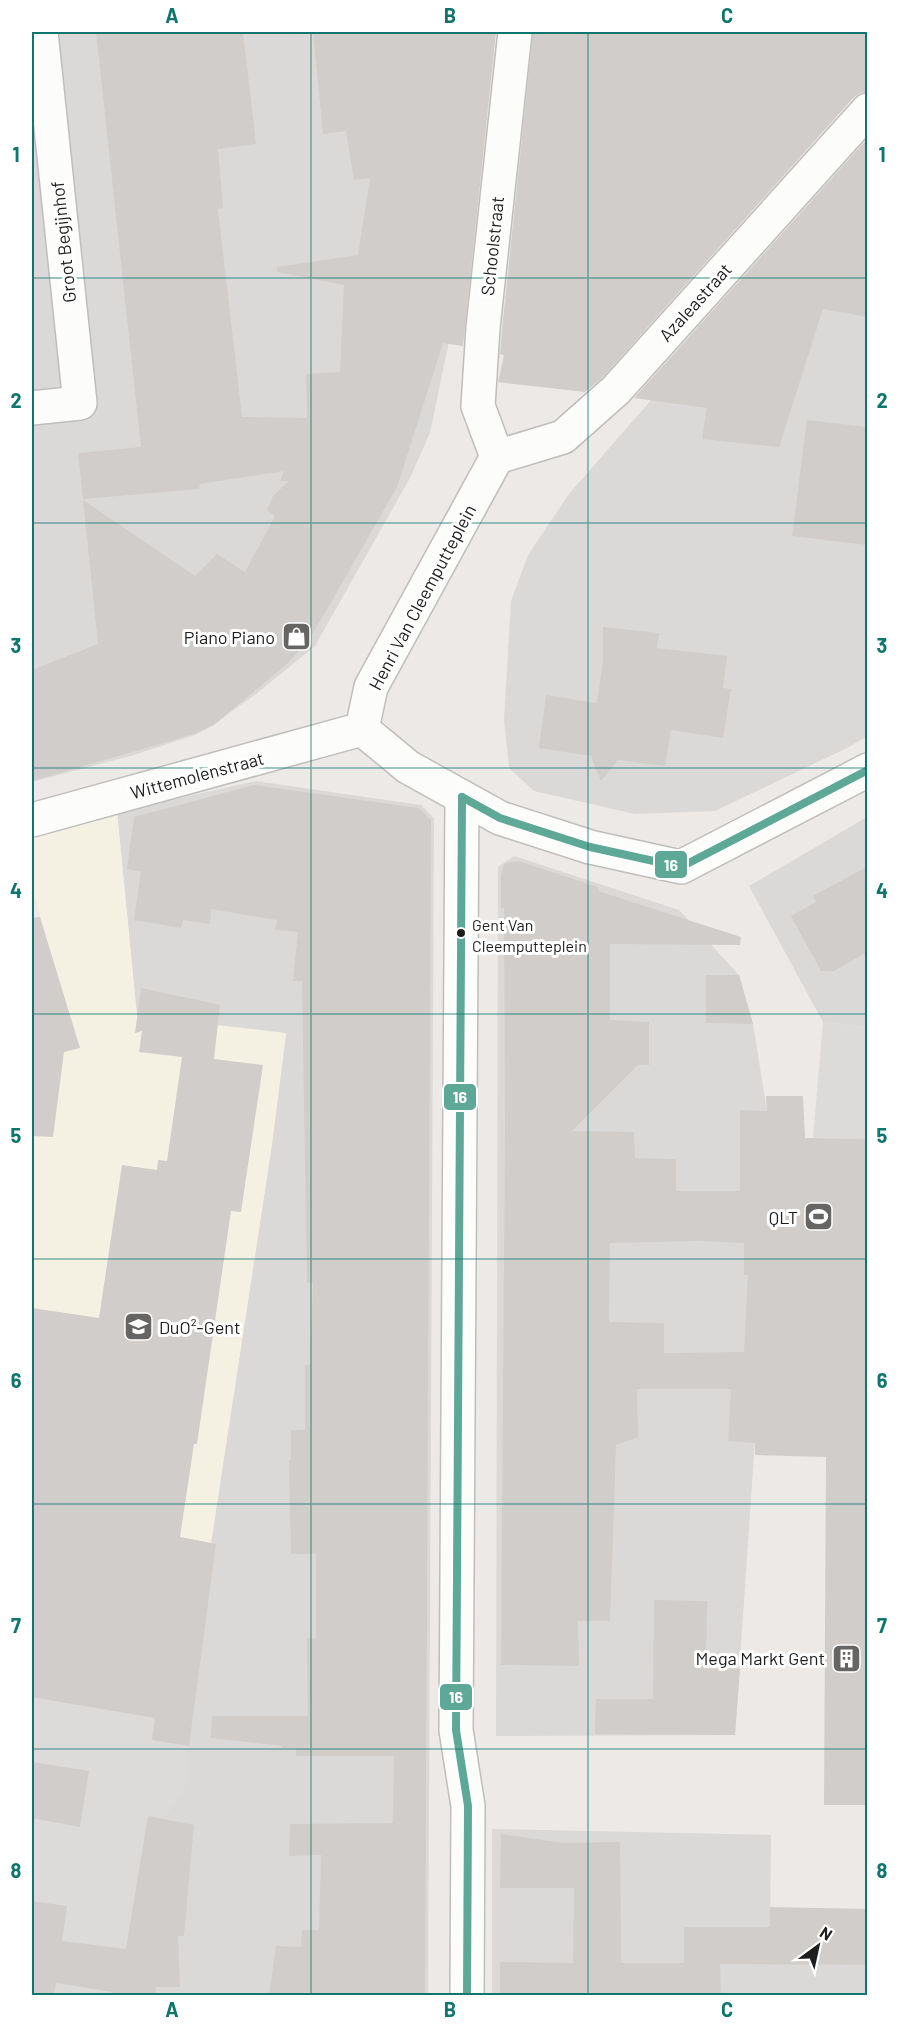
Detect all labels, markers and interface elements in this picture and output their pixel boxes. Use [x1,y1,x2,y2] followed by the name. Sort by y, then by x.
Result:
[165,3,179,27] text: A
[444,3,456,27] text: B
[721,3,733,27] text: C
[12,142,20,166] text: 1
[878,142,886,166] text: 1
[46,180,80,304] street label: Groot Begijnhof
[476,195,508,297] street label: Schoolstraat
[654,258,736,346] street label: Azaleastraat
[10,388,22,412] text: 2
[876,388,888,412] text: 2
[364,500,480,694] street label: Henri Van Cleemputteplein
[280,621,312,653] shop icon: Piano Piano
[184,626,275,648] place label: Piano Piano
[11,633,21,657] text: 3
[877,633,887,657] text: 3
[128,747,266,803] street label: Wittemolenstraat
[654,850,688,879] line badge: 16
[664,855,679,874] text: 16
[10,878,22,902] text: 4
[876,878,888,902] text: 4
[472,915,587,955] place label: Gent Van Cleemputteplein
[455,927,467,939] marker: Gent Van Cleemputteplein
[443,1083,477,1111] line badge: 16
[453,1087,468,1106] text: 16
[11,1123,22,1147] text: 5
[877,1123,888,1147] text: 5
[803,1201,835,1233] sports icon: QLT
[769,1206,798,1228] place label: QLT
[122,1311,154,1343] school or university icon: DuO²-Gent
[159,1316,241,1338] place label: DuO²-Gent
[11,1368,22,1392] text: 6
[877,1368,888,1392] text: 6
[11,1613,21,1637] text: 7
[877,1613,887,1637] text: 7
[830,1642,862,1674] building icon: Mega Markt Gent
[695,1647,825,1669] place label: Mega Markt Gent
[439,1683,473,1711] line badge: 16
[449,1687,464,1706] text: 16
[11,1858,22,1882] text: 8
[877,1858,888,1882] text: 8
[788,1916,848,1976] north arrow
[817,1922,836,1944] text: N
[165,1997,179,2021] text: A
[444,1997,456,2021] text: B
[721,1997,733,2021] text: C

